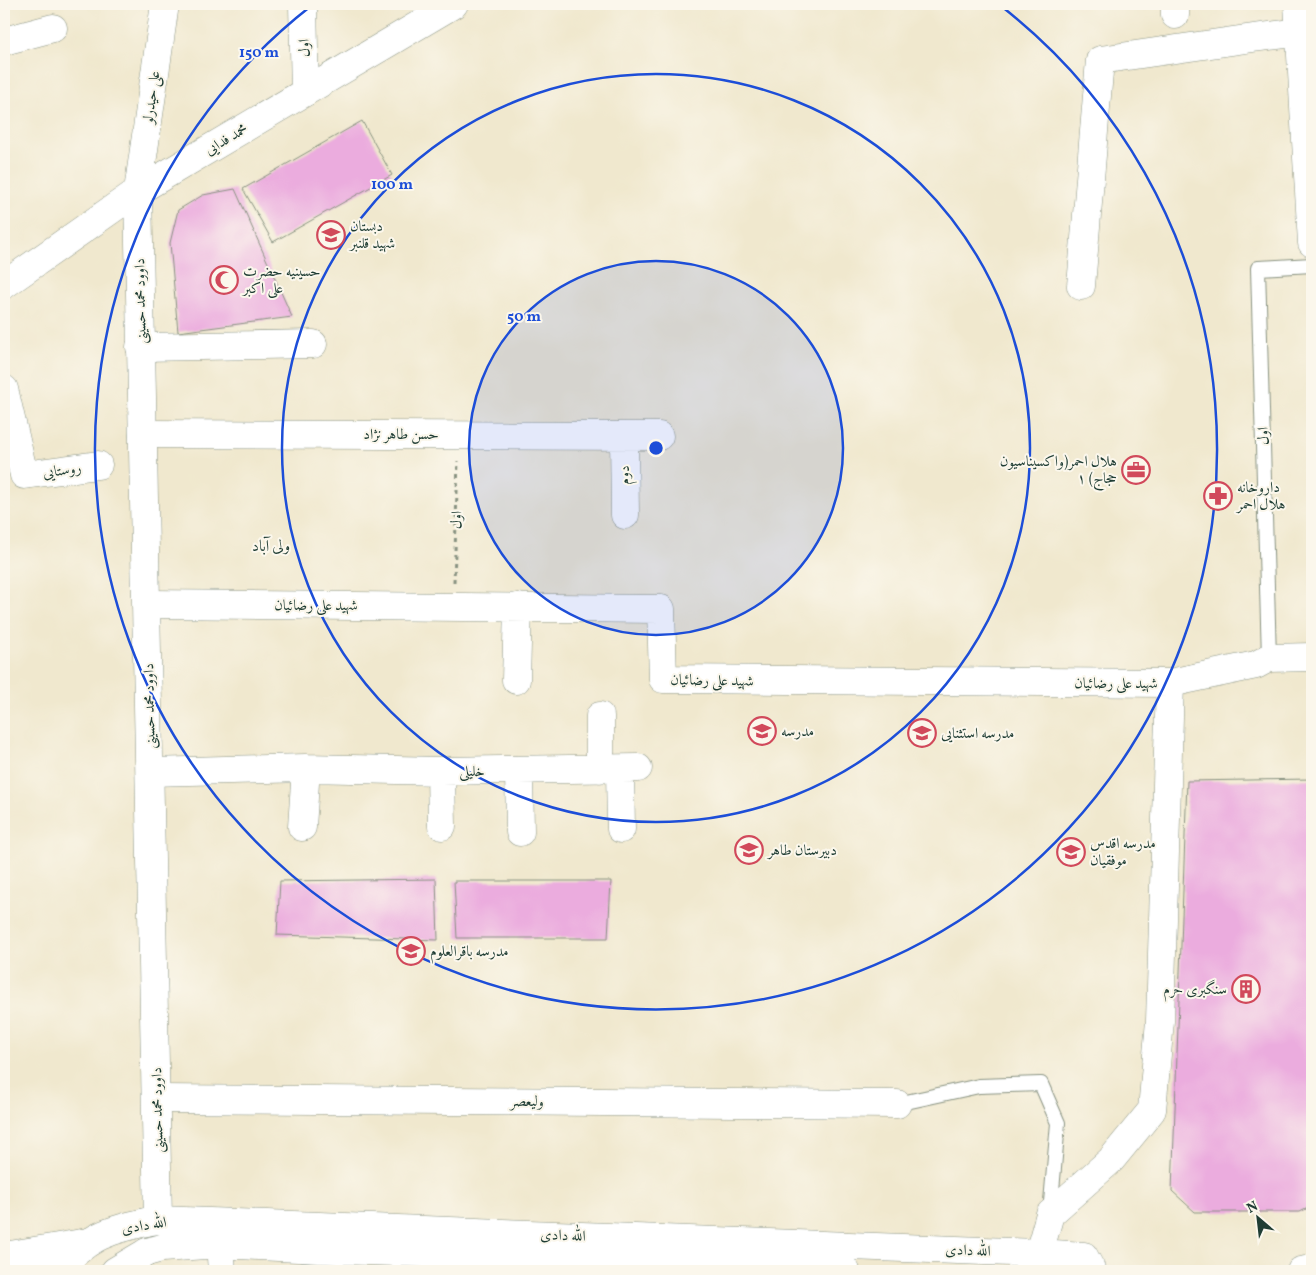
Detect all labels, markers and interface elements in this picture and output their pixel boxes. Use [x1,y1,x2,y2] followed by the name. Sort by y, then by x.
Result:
[295,38,316,57] street label: اول
[239,43,279,64] text: 150 m
[138,69,167,127] street label: علی حیدرلو
[201,119,252,161] street label: محمد فدایی
[371,175,414,196] text: 100 m
[348,217,395,255] place label: دبستان شهید قلنبر
[316,220,346,250] school or university icon: دبستان شهید قلنبر
[130,258,153,344] street label: داوود محمد حسینی
[241,262,321,300] place label: حسینیه حضرت علی اکبر
[209,265,239,295] mosque icon: حسینیه حضرت علی اکبر
[507,307,541,328] text: 50 m
[363,425,439,446] street label: حسن طاهر نژاد
[1254,426,1275,445] street label: اول
[647,439,665,457] centre of rings
[1000,452,1117,491] place label: هلال احمر(واکسیناسیون حجاج) ۱
[1121,455,1151,485] office icon: هلال احمر(واکسیناسیون حجاج) ۱
[42,458,83,485] street label: روستایی
[615,465,637,485] street label: دوم
[1235,478,1286,516] place label: داروخانه هلال احمر
[1203,481,1233,511] pharmacy icon: داروخانه هلال احمر
[447,511,468,530] street label: اول
[252,536,290,558] district label: ولی آباد
[274,596,358,617] street label: شهید علی رضائیان
[139,663,162,749] street label: داوود محمد حسینی
[670,670,754,693] street label: شهید علی رضائیان
[1074,674,1158,695] street label: شهید علی رضائیان
[747,716,777,746] school or university icon: مدرسه
[907,718,937,748] school or university icon: مدرسه استثنایی
[781,722,814,743] place label: مدرسه
[941,724,1014,745] place label: مدرسه استثنایی
[459,762,485,783] street label: خلیلی
[1090,834,1156,872] place label: مدرسه اقدس موفقیان
[734,835,764,865] school or university icon: دبیرستان طاهر
[1056,837,1086,867] school or university icon: مدرسه اقدس موفقیان
[766,841,837,862] place label: دبیرستان طاهر
[396,936,426,966] school or university icon: مدرسه باقرالعلوم
[430,942,509,964] place label: مدرسه باقرالعلوم
[1231,974,1261,1004] building icon: سنگبری حرم
[1163,979,1227,1002] place label: سنگبری حرم
[147,1067,170,1153] street label: داوود محمد حسینی
[508,1092,544,1113] street label: ولیعصر
[1234,1192,1284,1242] north arrow
[1244,1197,1262,1219] text: N
[120,1210,168,1240] street label: الله دادی
[540,1222,586,1248] street label: الله دادی
[945,1237,991,1263] street label: الله دادی

